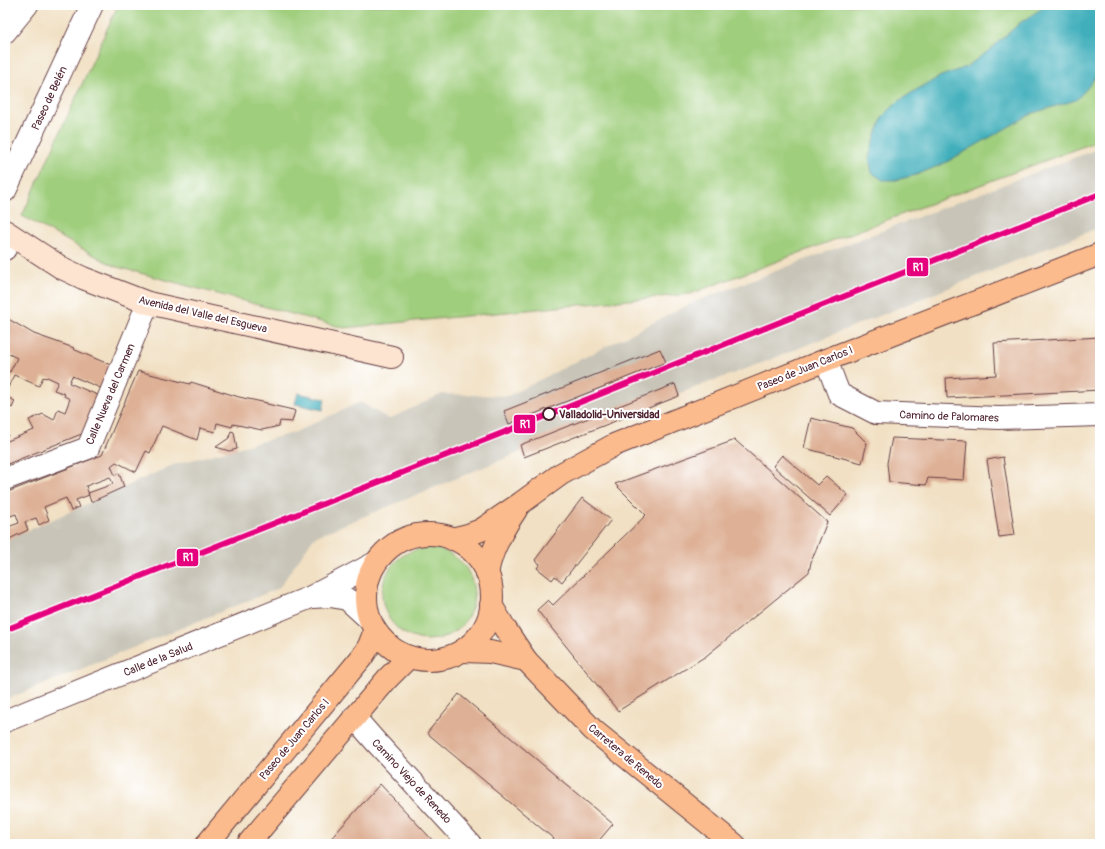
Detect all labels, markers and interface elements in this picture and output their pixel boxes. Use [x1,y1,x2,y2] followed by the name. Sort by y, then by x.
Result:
[29,64,70,132] street label: Paseo de Belén
[906,257,929,277] line badge: R1
[913,261,923,274] text: R1
[137,293,268,336] street label: Avenida del Valle del Esgueva
[83,342,138,447] street label: Calle Nueva del Carmen
[756,343,855,394] street label: Paseo de Juan Carlos I
[542,407,556,421] marker: Valladolid-Universidad
[559,408,660,421] place label: Valladolid-Universidad
[899,408,999,425] street label: Camino de Palomares
[513,414,536,434] line badge: R1
[520,418,530,431] text: R1
[176,548,199,567] line badge: R1
[183,551,193,564] text: R1
[122,640,195,679] street label: Calle de la Salud
[257,696,332,782] street label: Paseo de Juan Carlos I
[586,721,666,792] street label: Carretera de Renedo
[369,736,454,826] street label: Camino Viejo de Renedo

